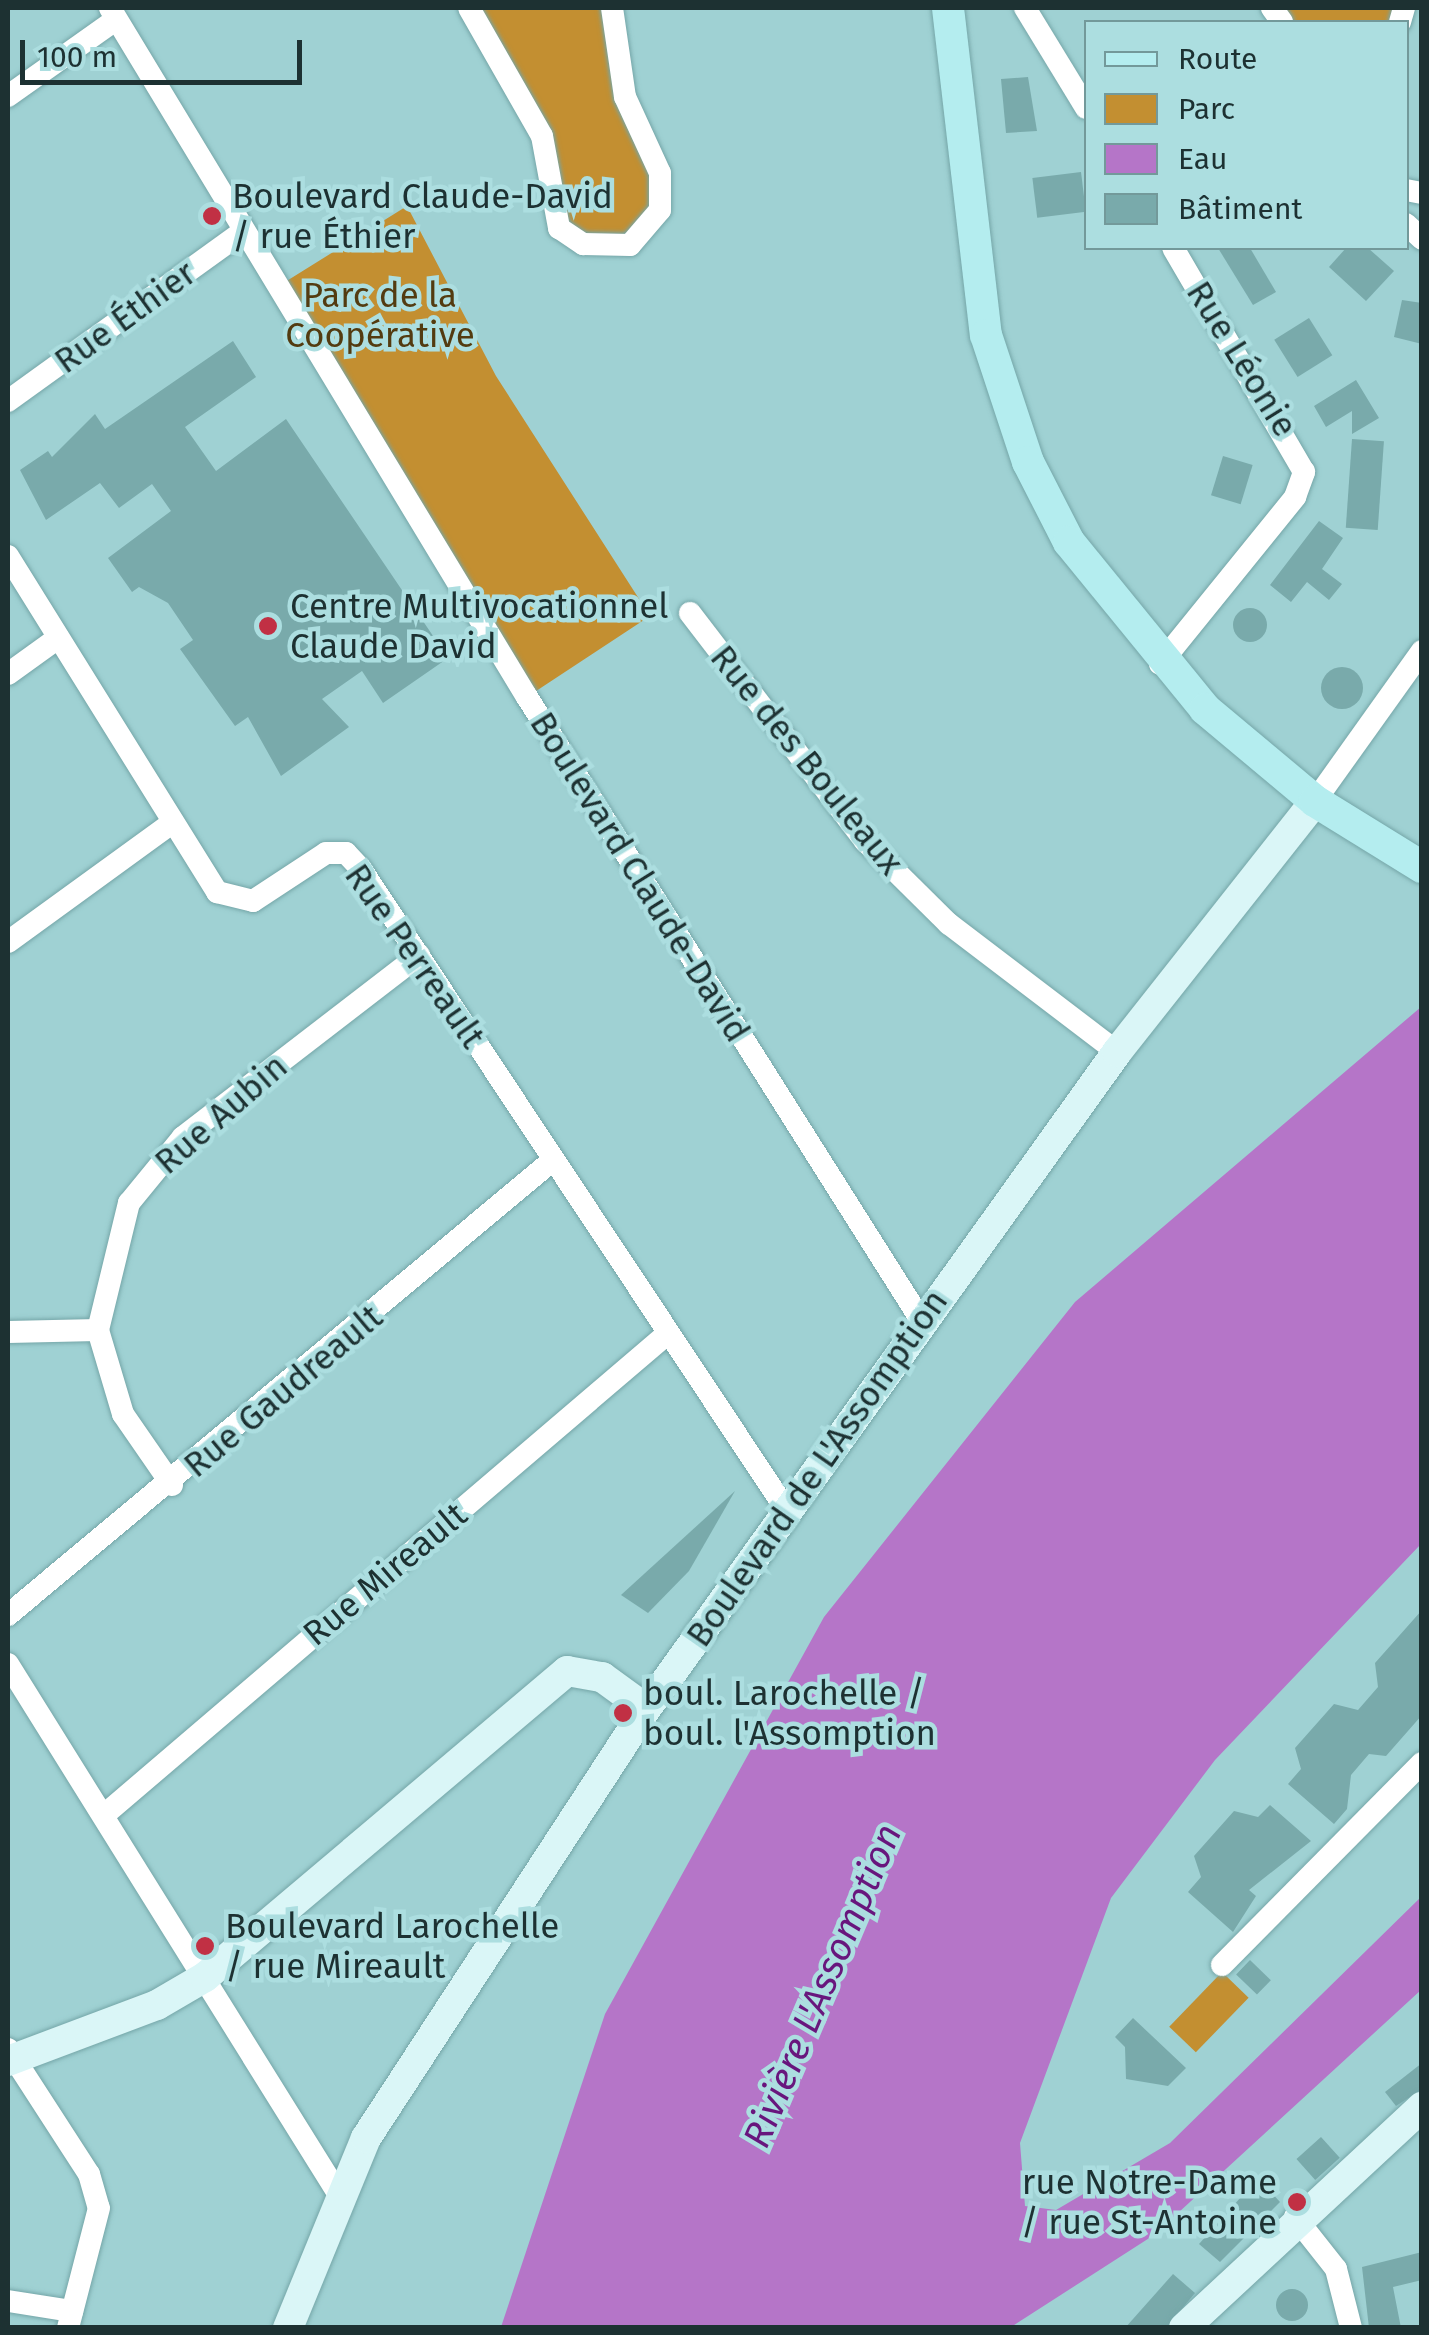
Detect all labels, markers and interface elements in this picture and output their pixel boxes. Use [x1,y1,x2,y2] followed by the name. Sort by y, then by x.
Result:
[25,20,308,82] scale bar
[1084,20,1409,250] legend
[37,39,117,75] text: 100 m
[1178,41,1257,77] text: Route
[1178,91,1235,127] text: Parc
[1178,141,1227,177] text: Eau
[232,175,613,257] place label: Boulevard Claude-David / rue Éthier
[1178,191,1302,227] text: Bâtiment
[201,205,223,227] marker: Boulevard Claude-David / rue Éthier
[46,252,204,382] street label: Rue Éthier
[1178,273,1306,445] street label: Rue Léonie
[285,274,475,356] park label: Parc de la Coopérative
[290,585,669,667] place label: Centre Multivocationnel Claude David
[255,613,281,639] marker: Centre Multivocationnel Claude David
[702,637,912,883] street label: Rue des Bouleaux
[521,704,759,1050] street label: Boulevard Claude-David
[336,856,494,1056] street label: Rue Perreault
[146,1045,296,1183] street label: Rue Aubin
[678,1281,956,1655] street label: Boulevard de L'Assomption
[175,1296,391,1486] street label: Rue Gaudreault
[295,1493,475,1655] street label: Rue Mireault
[643,1672,936,1754] place label: boul. Larochelle / boul. l'Assomption
[612,1702,634,1724] marker: boul. Larochelle / boul. l'Assomption
[734,1817,912,2155] water label: Rivière L'Assomption
[225,1905,559,1987] place label: Boulevard Larochelle / rue Mireault
[194,1935,216,1957] marker: Boulevard Larochelle / rue Mireault
[1021,2161,1277,2243] place label: rue Notre-Dame / rue St-Antoine
[1286,2191,1308,2213] marker: rue Notre-Dame / rue St-Antoine

